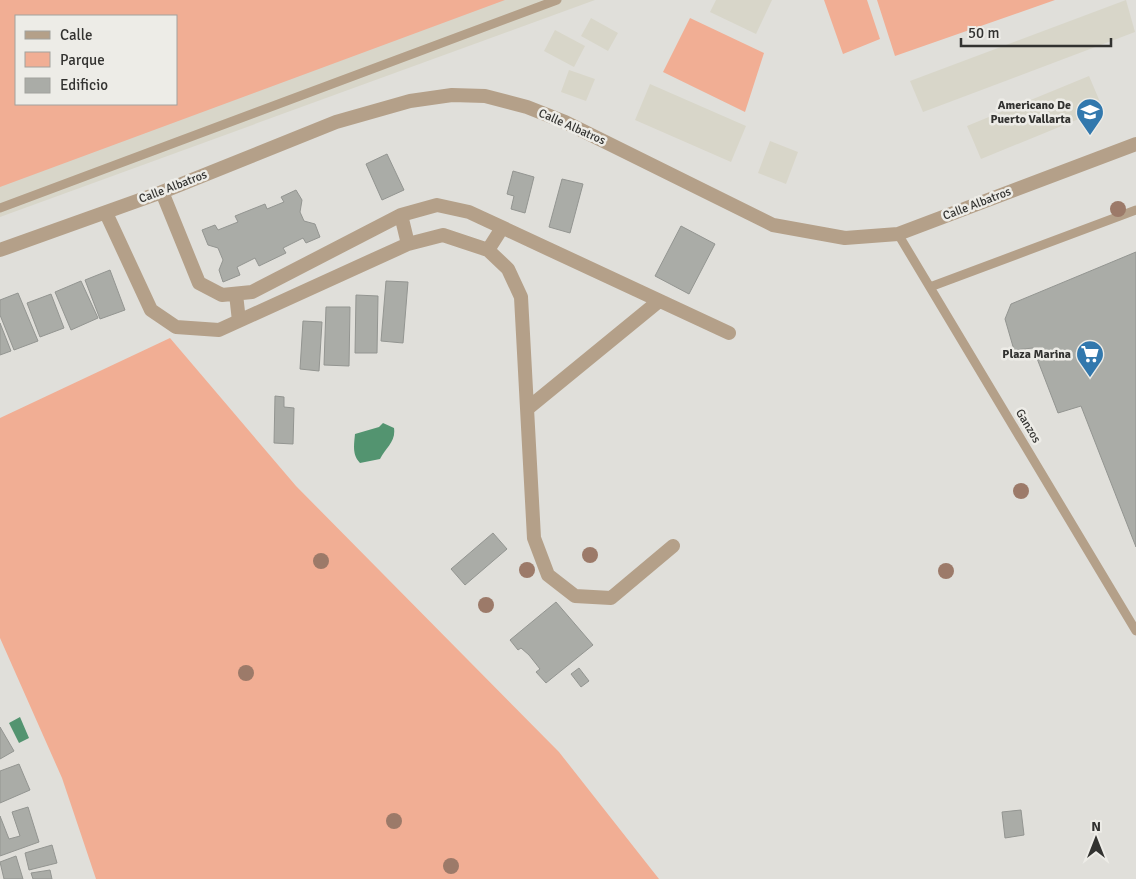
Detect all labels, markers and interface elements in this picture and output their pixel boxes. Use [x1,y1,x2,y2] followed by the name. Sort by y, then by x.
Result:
[15,15,178,105] legend
[961,15,1111,47] scale bar
[968,24,999,42] text: 50 m
[60,26,93,44] text: Calle
[60,51,105,69] text: Parque
[60,76,108,94] text: Edificio
[1075,97,1105,136] school or university icon: Americano De Puerto Vallarta
[991,98,1071,127] place label: Americano De Puerto Vallarta
[536,106,608,148] street label: Calle Albatros
[137,167,209,207] street label: Calle Albatros
[941,184,1013,224] street label: Calle Albatros
[1075,339,1105,378] supermarket icon: Plaza Marina
[1002,347,1071,362] place label: Plaza Marina
[1012,406,1044,446] street label: Ganzos
[1071,814,1121,864] north arrow
[1091,818,1101,835] text: N

